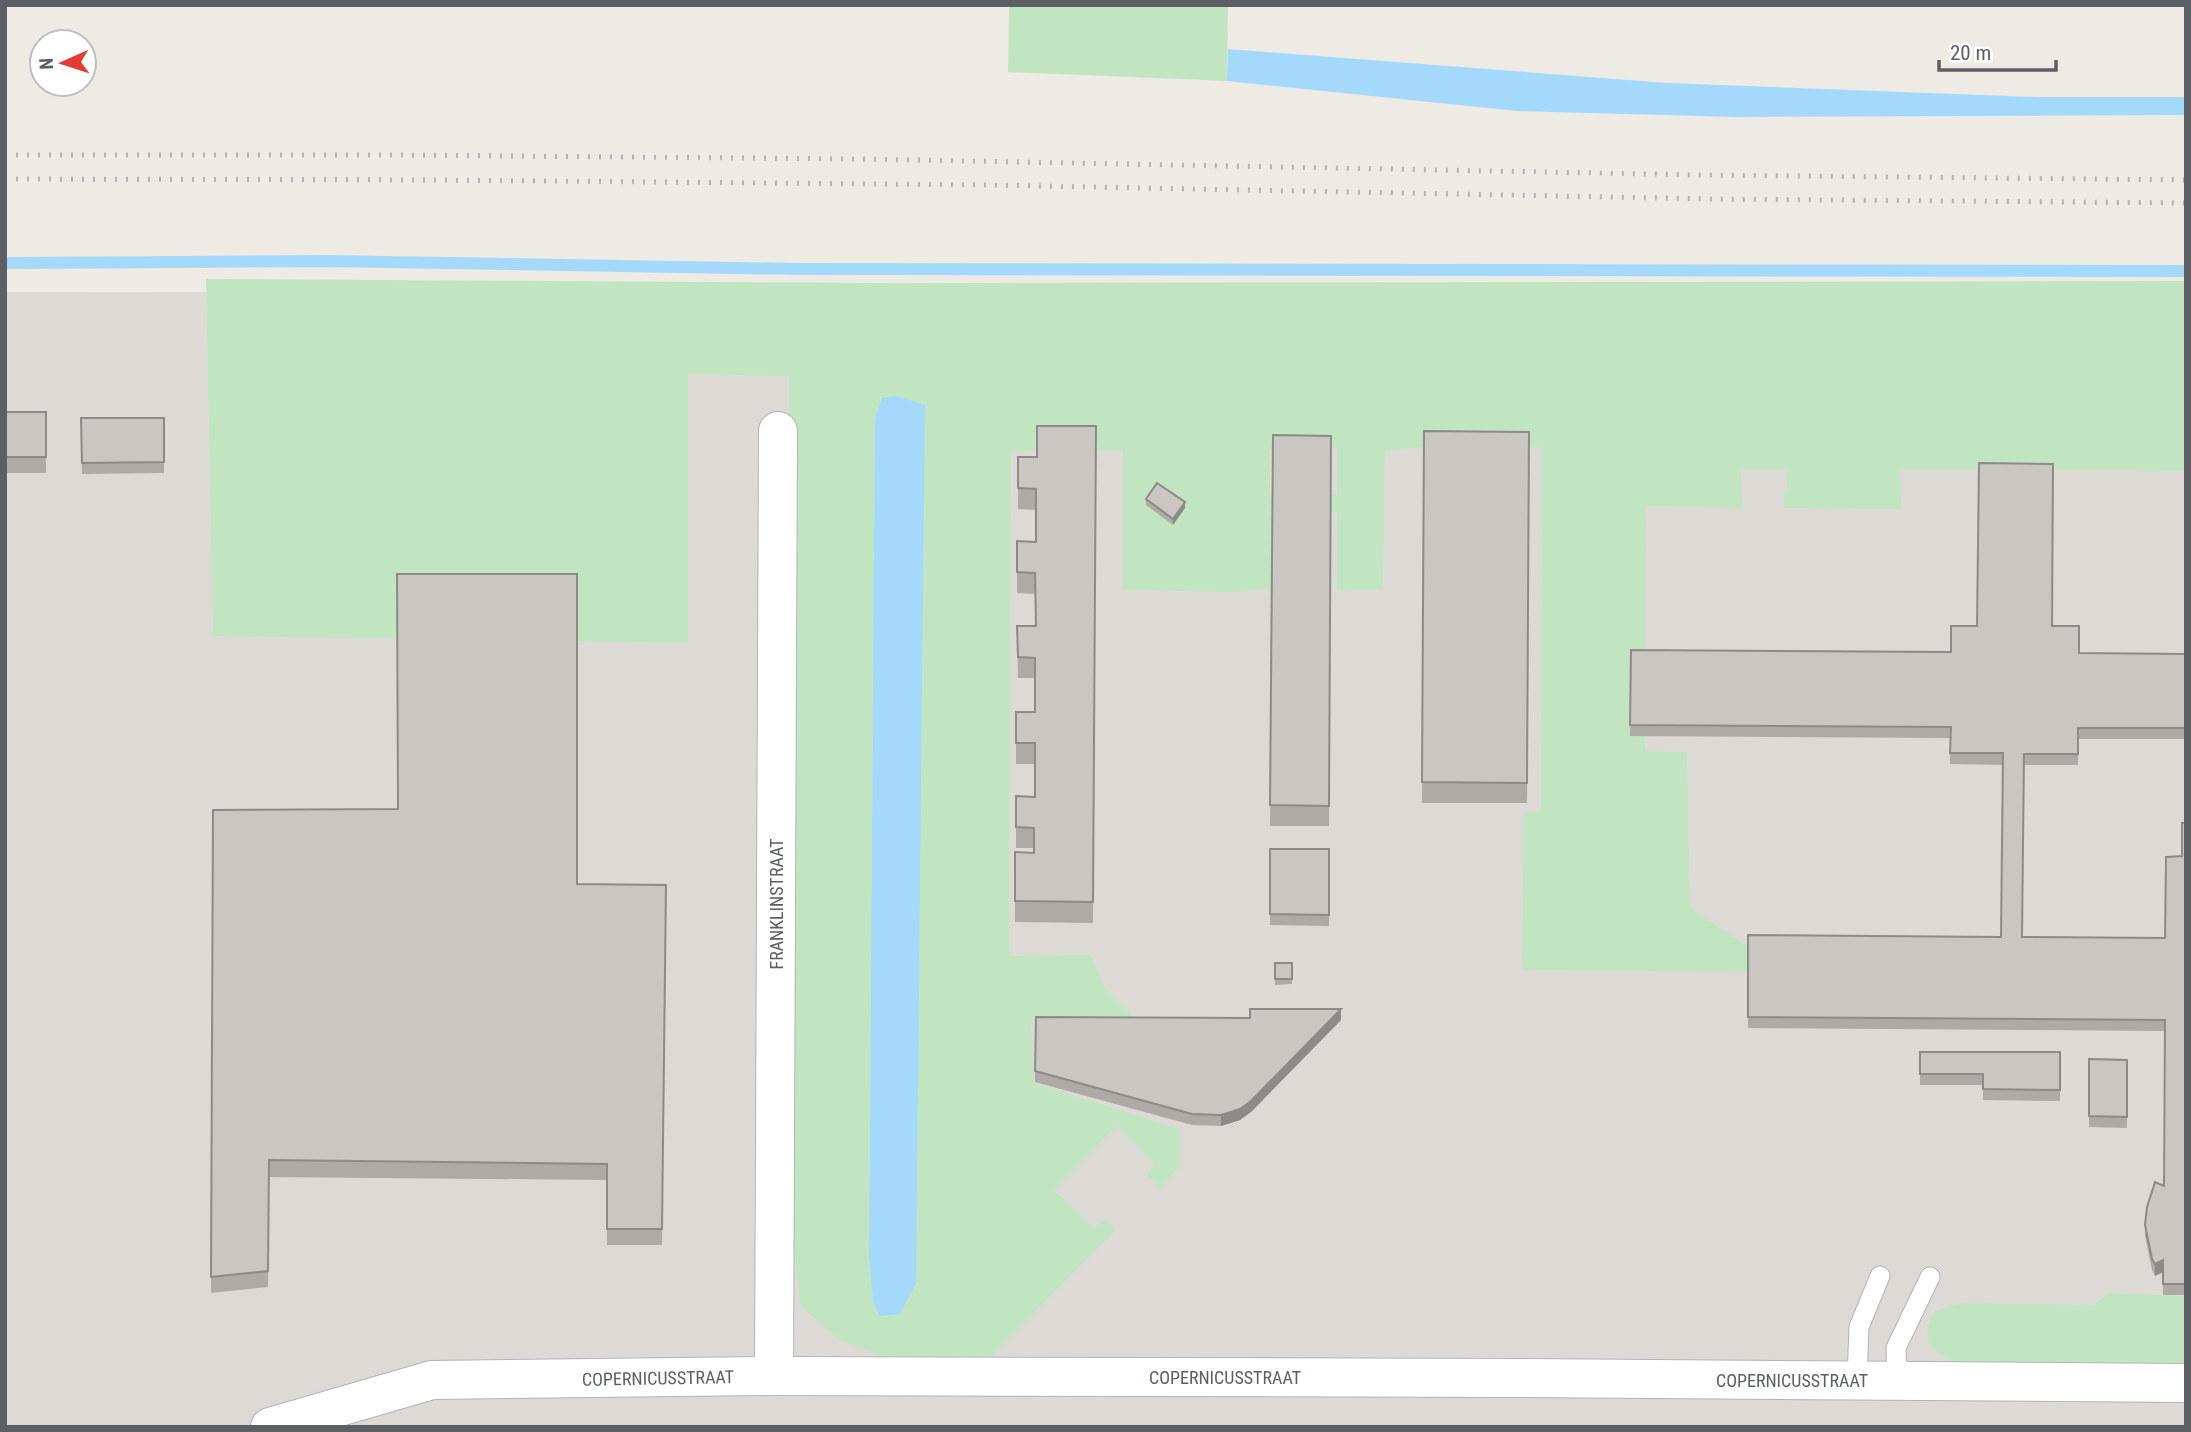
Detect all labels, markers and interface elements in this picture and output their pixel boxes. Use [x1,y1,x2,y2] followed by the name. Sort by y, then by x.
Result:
[28,28,98,98] north arrow
[1939,28,2056,72] scale bar
[1950,41,1991,65] text: 20 m
[35,57,58,70] text: N
[766,838,787,970] street label: FRANKLINSTRAAT
[582,1366,734,1390] street label: COPERNICUSSTRAAT
[1149,1367,1301,1388] street label: COPERNICUSSTRAAT
[1716,1370,1868,1391] street label: COPERNICUSSTRAAT

